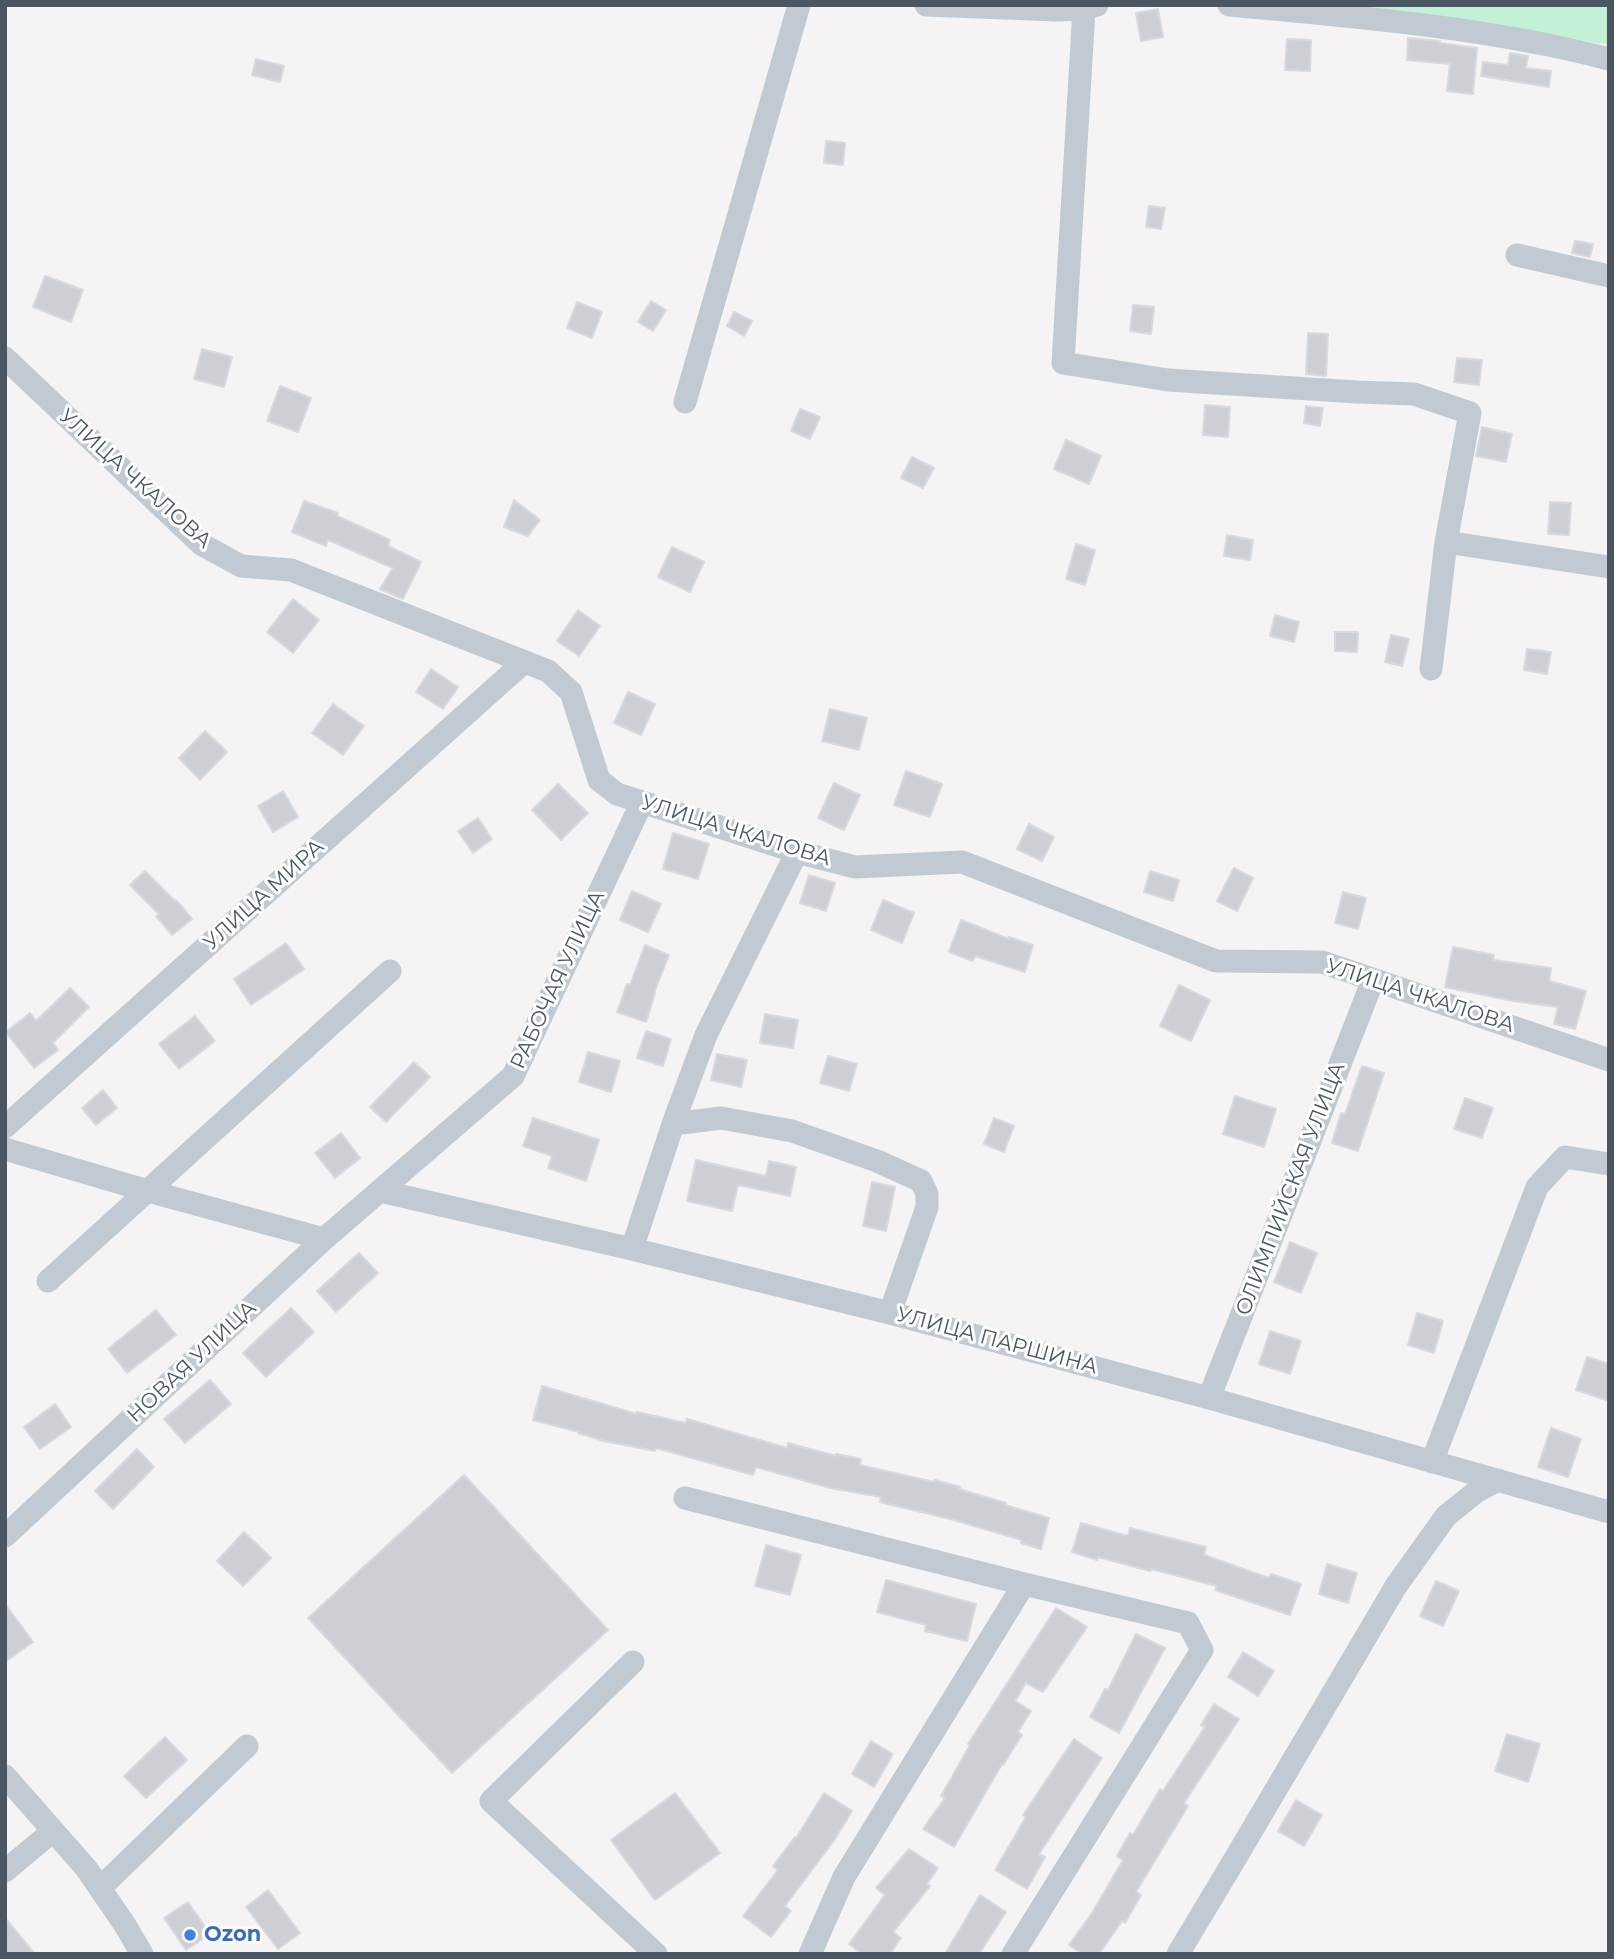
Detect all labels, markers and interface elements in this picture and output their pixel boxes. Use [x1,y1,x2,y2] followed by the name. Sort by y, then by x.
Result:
[54,404,216,554] street label: УЛИЦА ЧКАЛОВА
[638,790,834,872] street label: УЛИЦА ЧКАЛОВА
[199,834,329,956] street label: УЛИЦА МИРА
[506,887,610,1073] street label: РАБОЧАЯ УЛИЦА
[1323,954,1517,1038] street label: УЛИЦА ЧКАЛОВА
[1231,1059,1351,1319] street label: ОЛИМПИЙСКАЯ УЛИЦА
[122,1296,262,1428] street label: НОВАЯ УЛИЦА
[894,1302,1100,1380] street label: УЛИЦА ПАРШИНА
[204,1922,261,1948] place label: Ozon
[182,1927,198,1943] marker: Ozon

